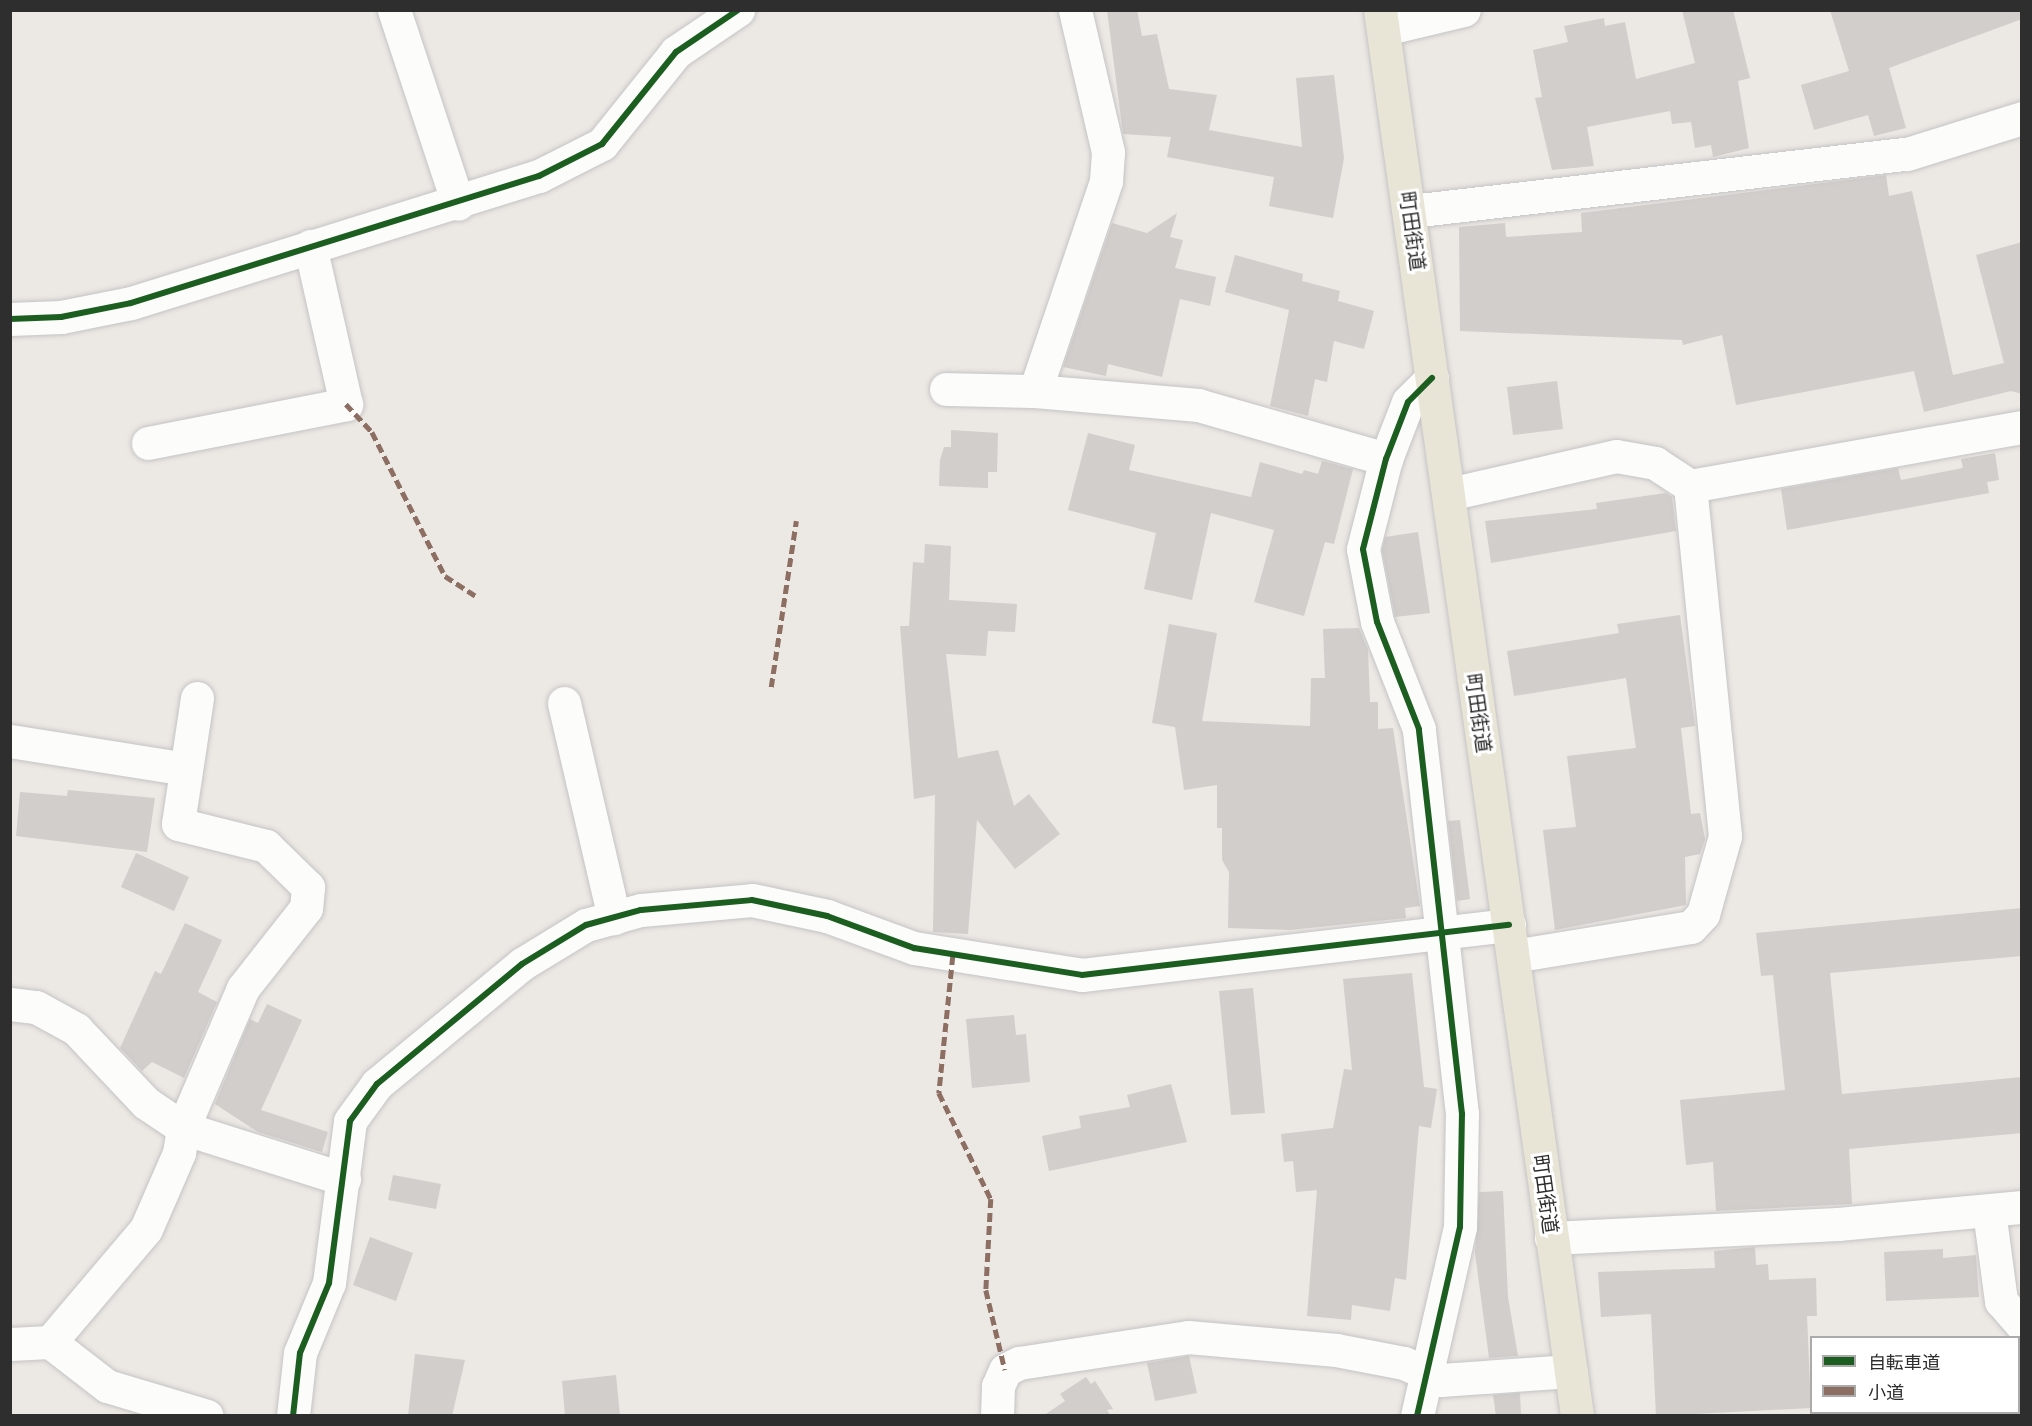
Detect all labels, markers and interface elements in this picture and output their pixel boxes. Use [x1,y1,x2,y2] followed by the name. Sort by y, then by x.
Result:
[1396,190,1430,272] street label: 町田街道
[1462,672,1496,754] street label: 町田街道
[1529,1153,1563,1235] street label: 町田街道
[1810,1336,2020,1414] legend
[1868,1350,1940,1374] text: 自転車道
[1868,1380,1904,1404] text: 小道

